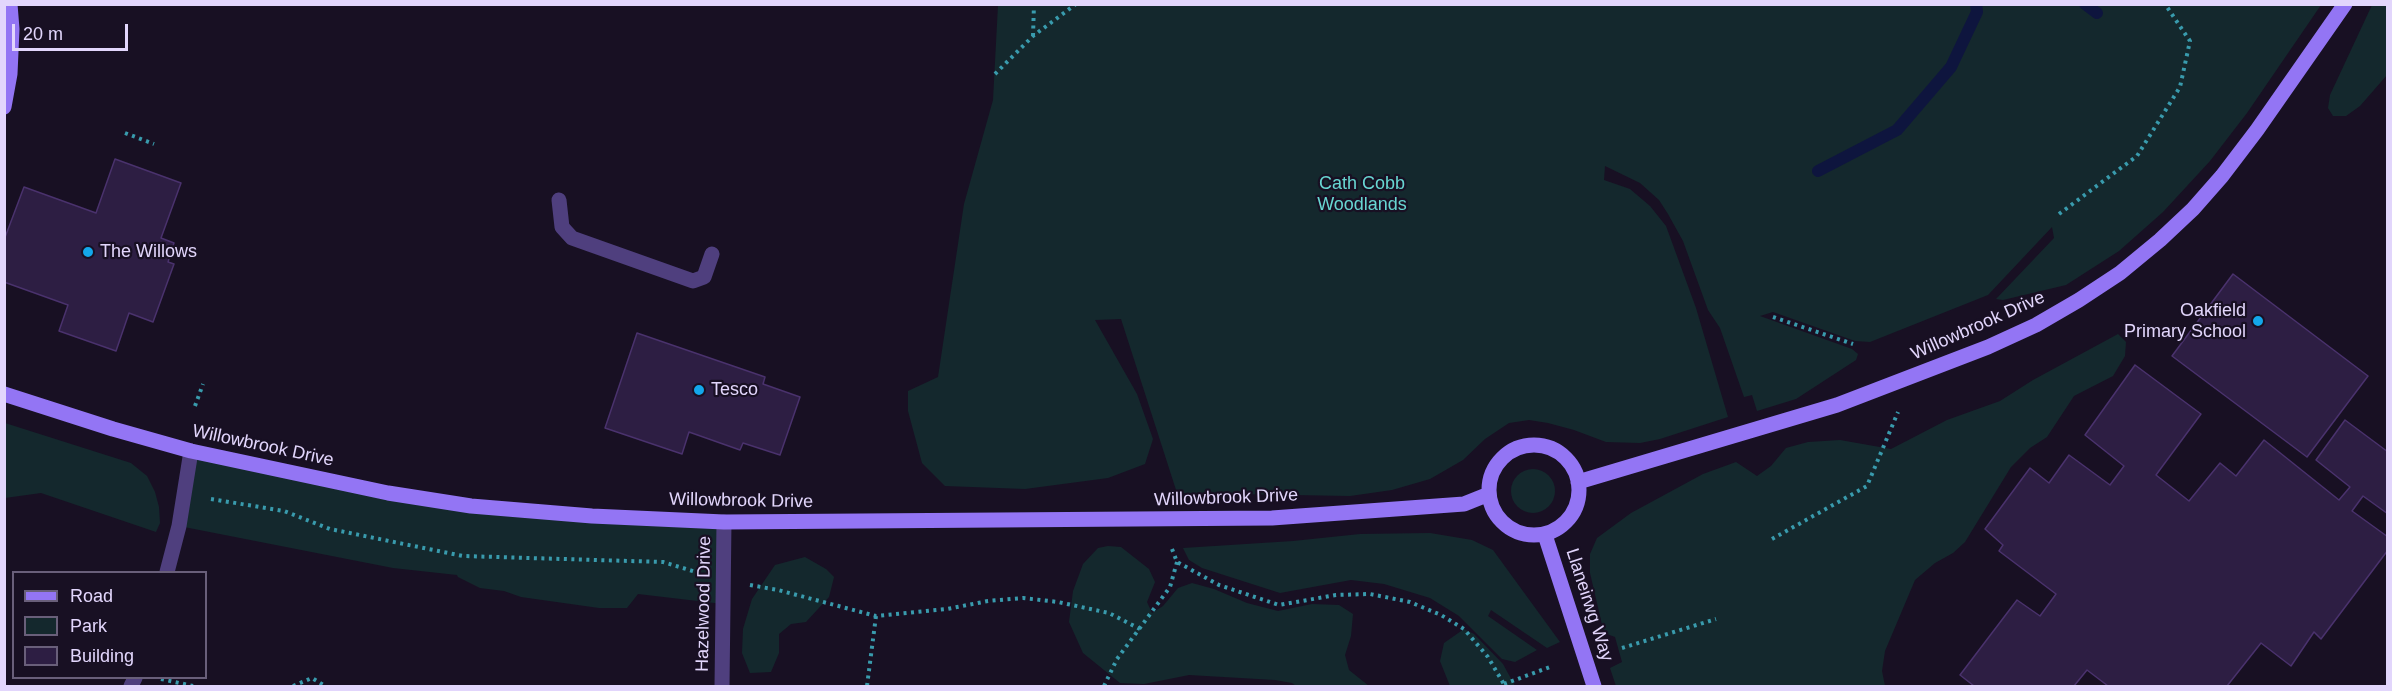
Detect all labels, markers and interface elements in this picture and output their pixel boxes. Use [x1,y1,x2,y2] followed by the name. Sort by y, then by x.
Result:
[15,12,130,50] scale bar
[23,24,63,44] text: 20 m
[1317,173,1407,216] park label: Cath Cobb Woodlands
[100,241,197,263] place label: The Willows
[81,245,95,259] marker: The Willows
[1908,287,2048,365] street label: Willowbrook Drive
[2124,300,2246,342] place label: Oakfield Primary School
[2251,314,2265,328] marker: Oakfield Primary School
[711,379,758,401] place label: Tesco
[692,383,706,397] marker: Tesco
[190,420,336,472] street label: Willowbrook Drive
[1154,485,1298,511] street label: Willowbrook Drive
[669,489,813,513] street label: Willowbrook Drive
[692,536,716,672] street label: Hazelwood Drive
[1561,546,1617,664] street label: Llaneirwg Way
[12,571,207,679] legend
[70,586,113,606] text: Road
[70,616,107,636] text: Park
[70,646,134,666] text: Building

